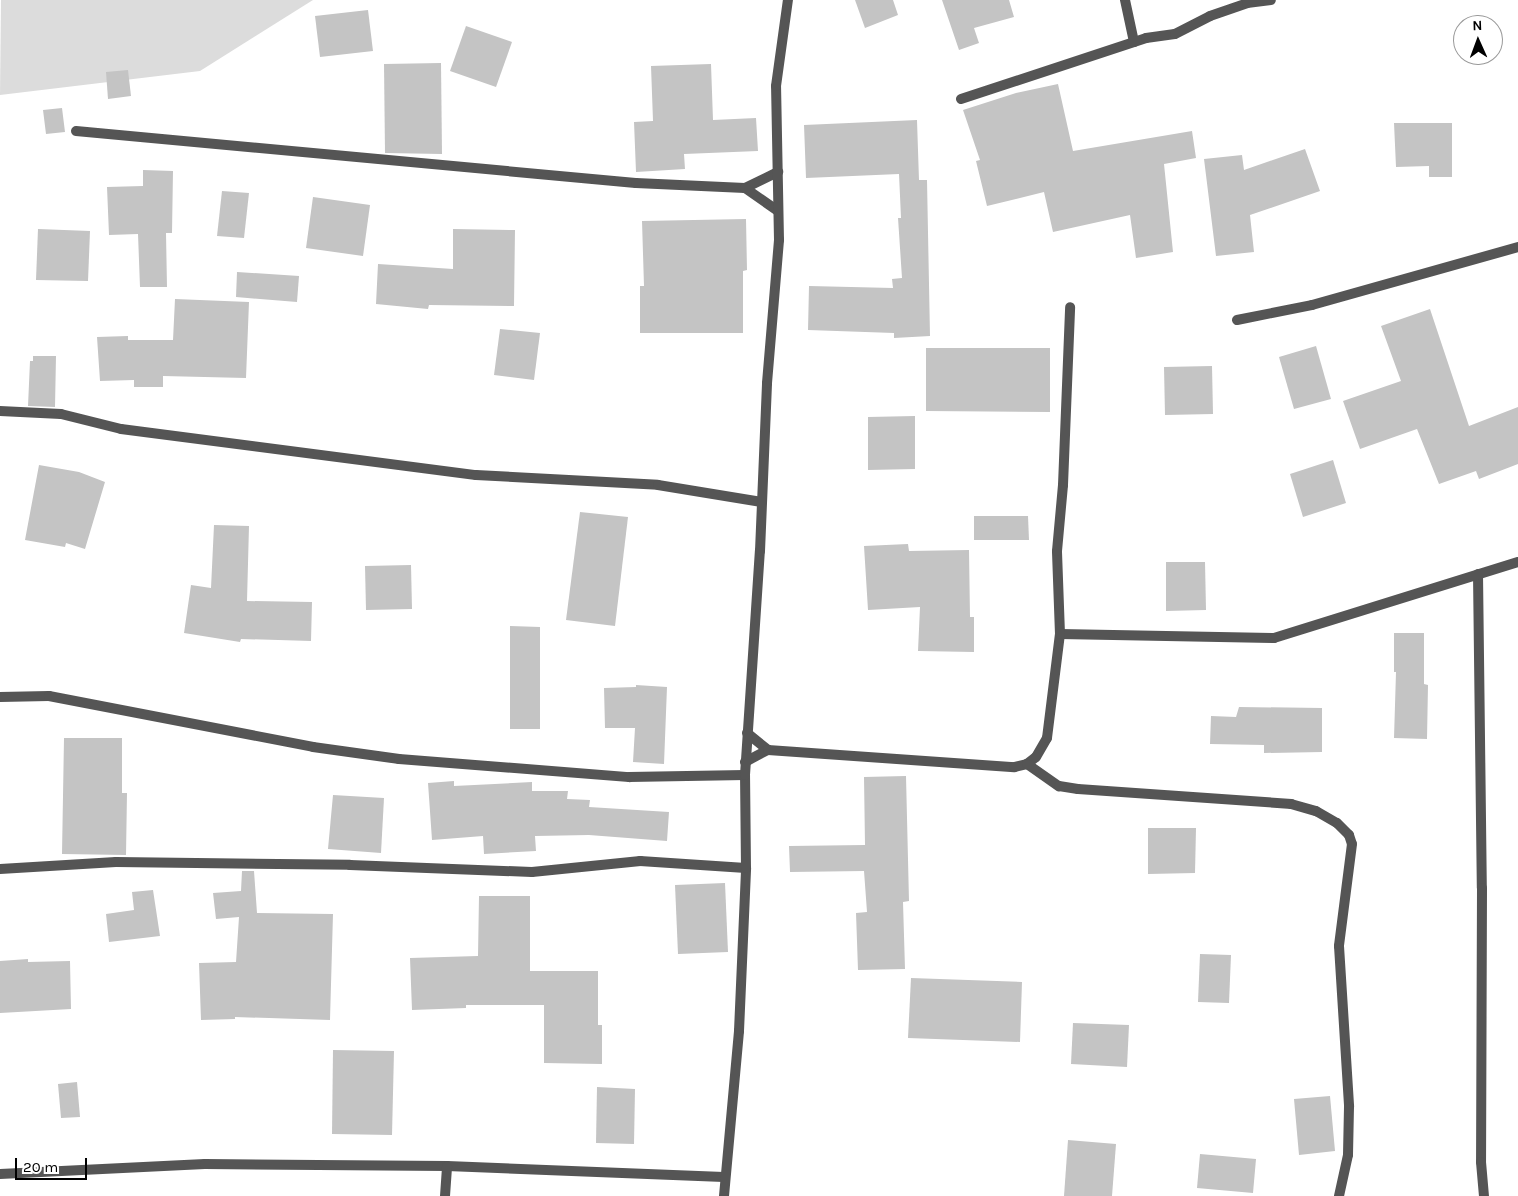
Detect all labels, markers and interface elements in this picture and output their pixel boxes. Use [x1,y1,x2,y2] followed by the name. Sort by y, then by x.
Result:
[1453,15,1503,65] north arrow
[1472,17,1483,34] text: N
[18,1148,90,1180] scale bar
[23,1158,58,1176] text: 20 m

